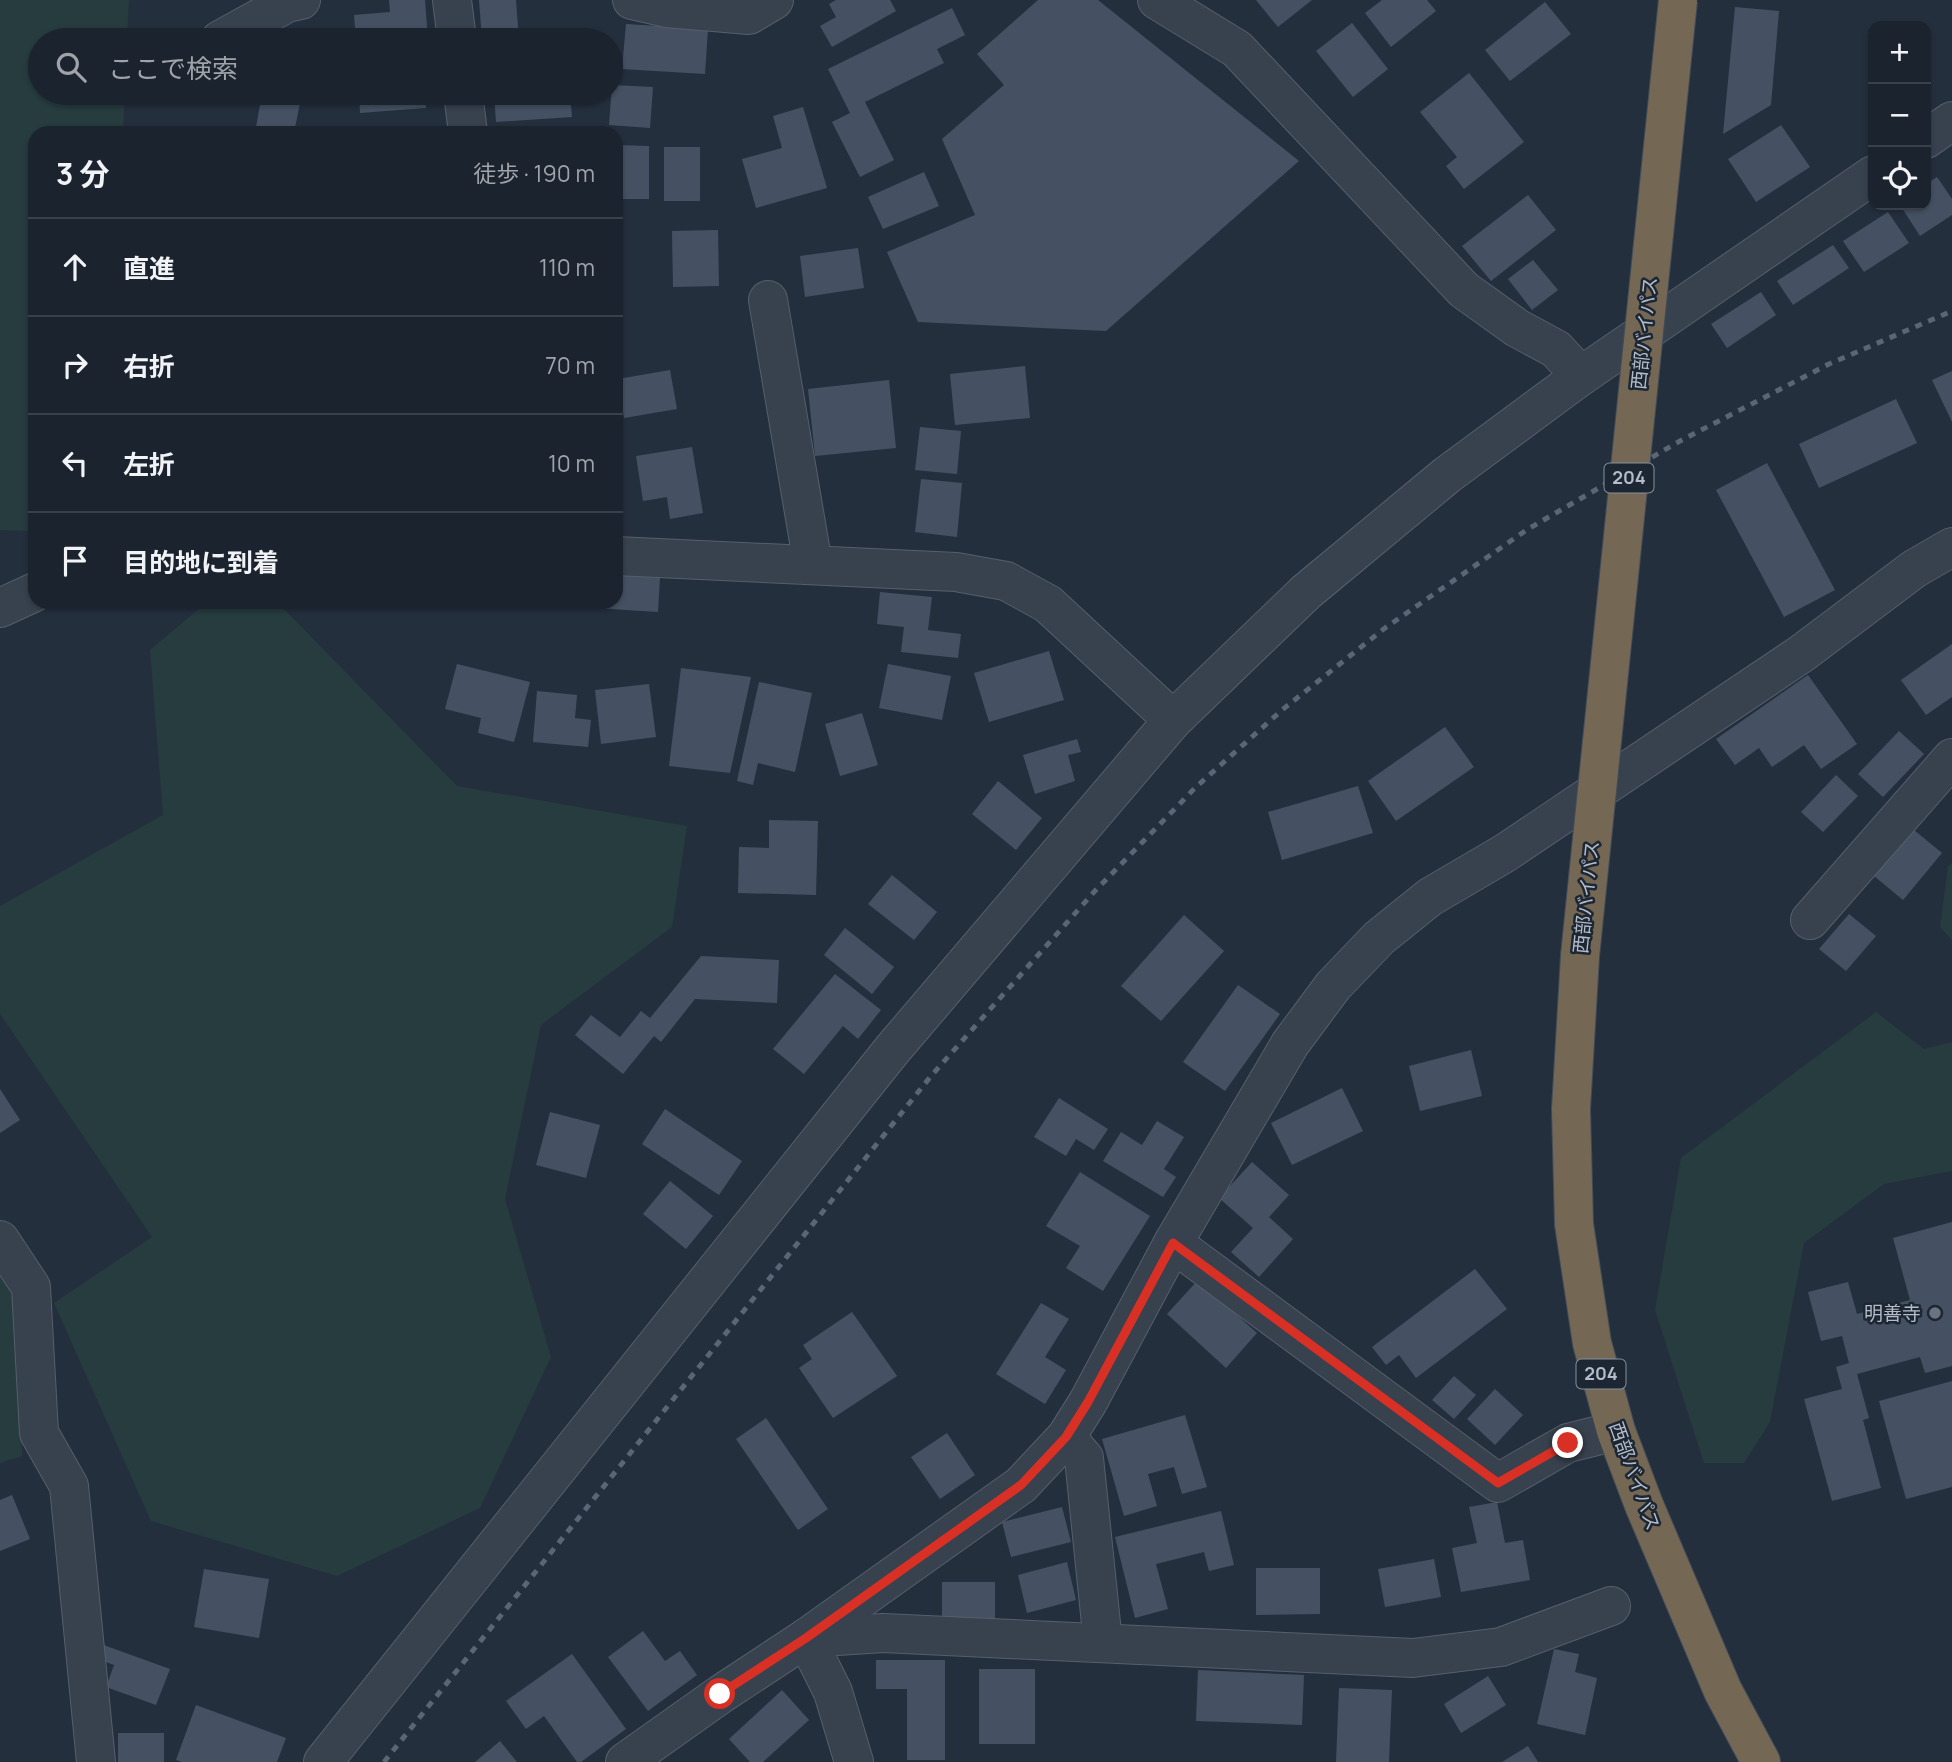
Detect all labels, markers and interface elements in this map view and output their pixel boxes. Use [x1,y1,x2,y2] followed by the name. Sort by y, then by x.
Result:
[1868,21,1931,210] map controls
[1868,21,1931,84] button: +
[28,28,623,105] search box
[52,48,90,86] icon: search
[108,50,238,86] text: ここで検索
[1868,84,1931,147] button: −
[1868,147,1931,210] button: locate
[56,153,109,194] text: 3 分
[473,157,595,189] text: 徒歩 · 190 m
[56,248,94,286] icon: ahead
[123,250,175,286] text: 直進
[539,251,595,283] text: 110 m
[1625,275,1663,391] street label: 西部バイパス
[56,346,94,384] icon: right
[123,348,175,384] text: 右折
[545,349,595,381] text: 70 m
[56,444,94,482] icon: left
[123,446,175,482] text: 左折
[548,447,595,479] text: 10 m
[1604,464,1654,492] road number: 204
[56,542,94,580] icon: arrive
[123,544,279,580] text: 目的地に到着
[1567,839,1605,955] street label: 西部バイパス
[1864,1300,1921,1326] place label: 明善寺
[1927,1305,1943,1321] marker: 明善寺
[1576,1359,1626,1388] road number: 204
[1603,1418,1667,1534] street label: 西部バイパス
[1552,1427,1583,1458] route end
[704,1678,735,1709] route start

